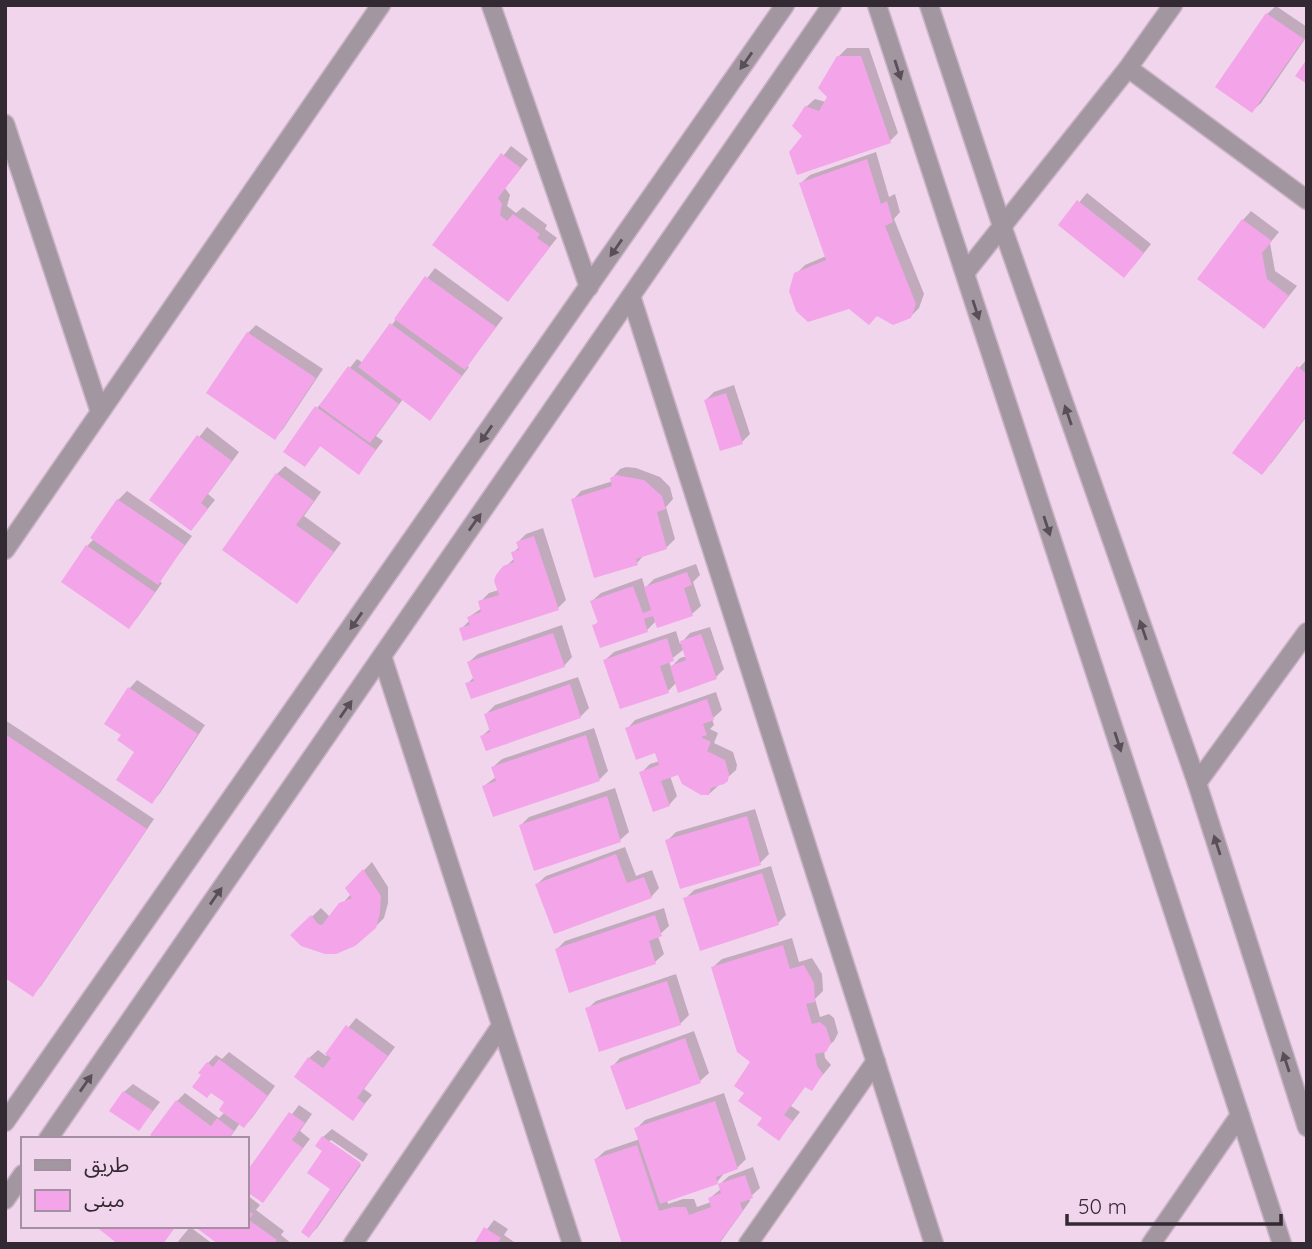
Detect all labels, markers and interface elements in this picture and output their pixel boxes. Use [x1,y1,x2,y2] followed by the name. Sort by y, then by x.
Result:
[739,52,753,70] one-way arrow
[893,60,904,81] one-way arrow
[609,239,623,257] one-way arrow
[972,299,982,320] one-way arrow
[1062,405,1073,426] one-way arrow
[479,425,493,443] one-way arrow
[468,513,482,531] one-way arrow
[1042,515,1053,536] one-way arrow
[349,612,363,630] one-way arrow
[1137,620,1148,641] one-way arrow
[339,700,353,718] one-way arrow
[1113,732,1124,753] one-way arrow
[1211,835,1221,856] one-way arrow
[209,887,223,905] one-way arrow
[1280,1051,1291,1072] one-way arrow
[79,1074,93,1092] one-way arrow
[21,1137,248,1228] legend
[84,1151,129,1178] text: طريق
[1067,1182,1280,1226] scale bar
[84,1186,125,1212] text: مبنى
[1078,1193,1127,1219] text: 50 m

